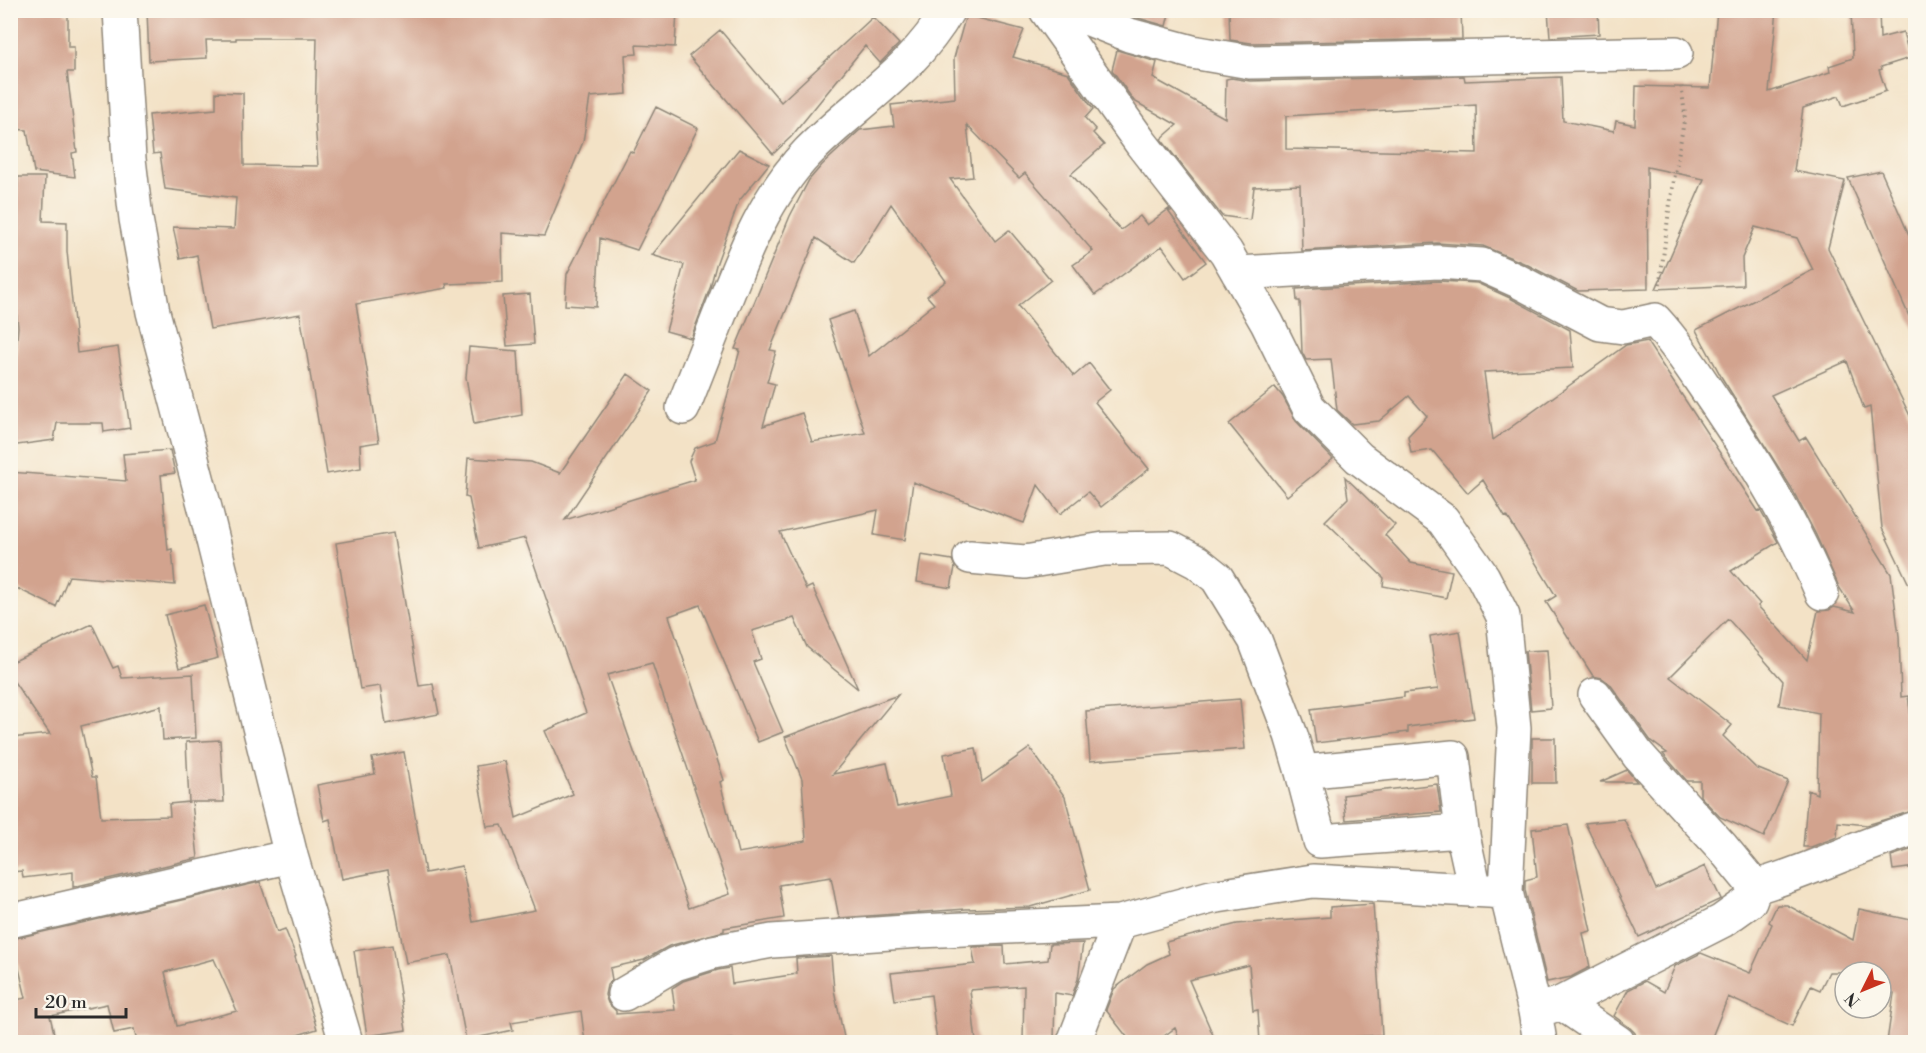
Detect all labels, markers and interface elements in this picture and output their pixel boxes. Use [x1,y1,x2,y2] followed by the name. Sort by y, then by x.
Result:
[1833,960,1893,1020] north arrow
[36,981,126,1019] scale bar
[1841,988,1864,1011] text: N
[45,991,87,1014] text: 20 m

